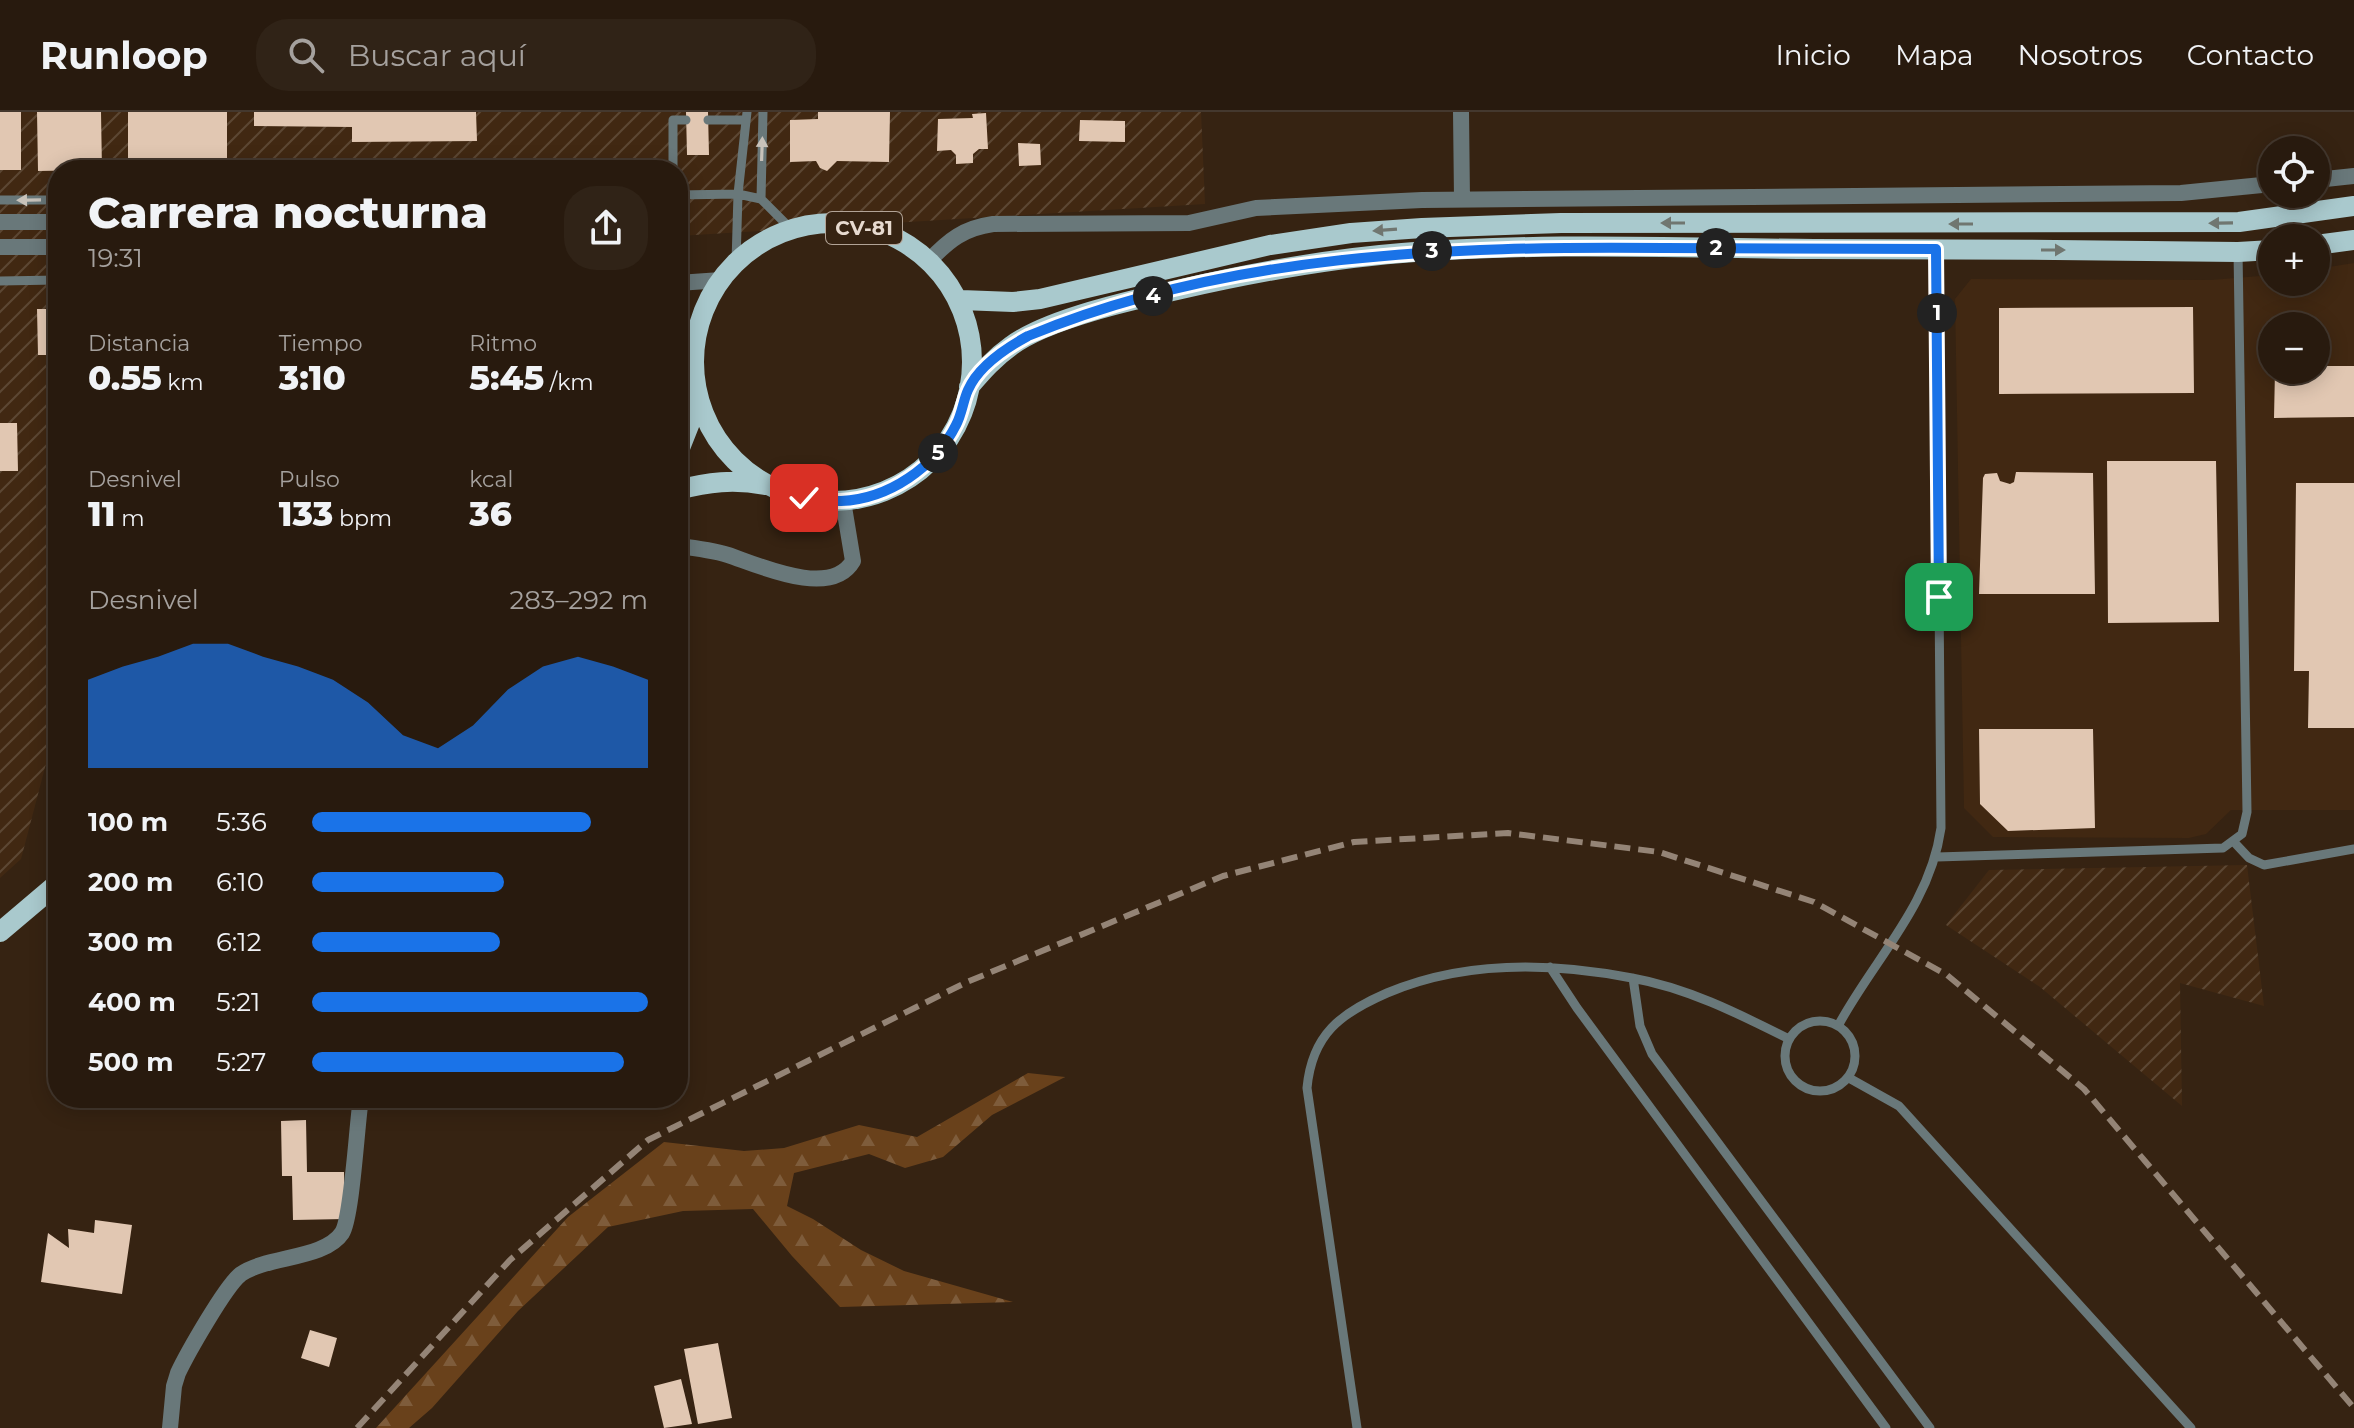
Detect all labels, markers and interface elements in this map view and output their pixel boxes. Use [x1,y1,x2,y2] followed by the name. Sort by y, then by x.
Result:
[256,19,816,91] search box
[40,32,208,79] text: Runloop
[284,33,328,77] icon: search
[348,37,526,74] text: Buscar aquí
[1775,38,1851,72] text: Inicio
[1895,38,1974,72] text: Mapa
[2018,38,2143,72] text: Nosotros
[2187,38,2314,72] text: Contacto
[756,136,769,161] one-way arrow
[2258,136,2330,384] map controls
[2258,136,2330,208] button: locate
[88,185,488,239] text: Carrera nocturna
[564,186,648,270] button: share
[16,194,41,206] one-way arrow
[826,212,902,244] road number: CV-81
[2208,216,2233,229] one-way arrow
[1660,217,1685,230] one-way arrow
[1948,218,1973,230] one-way arrow
[1372,224,1397,237] one-way arrow
[2258,224,2330,296] button: +
[1696,228,1736,268] pin: 2
[1412,231,1452,271] pin: 3
[1710,234,1722,261] text: 2
[1425,237,1439,264] text: 3
[88,242,143,274] text: 19:31
[2041,244,2066,256] one-way arrow
[1133,276,1173,316] pin: 4
[1145,282,1161,309] text: 4
[1917,293,1957,333] pin: 1
[1933,299,1941,326] text: 1
[2258,312,2330,384] button: −
[88,330,190,357] text: Distancia
[279,330,363,357] text: Tiempo
[469,330,537,357] text: Ritmo
[88,357,162,399] text: 0.55
[279,357,346,399] text: 3:10
[469,357,544,399] text: 5:45
[162,369,204,396] text: km
[544,369,594,396] text: /km
[918,433,958,473] pin: 5
[931,439,945,466] text: 5
[770,464,838,532] pin
[88,466,182,493] text: Desnivel
[279,466,340,493] text: Pulso
[469,466,513,493] text: kcal
[782,476,826,520] icon: check
[88,493,116,535] text: 11
[279,493,333,535] text: 133
[469,493,512,535] text: 36
[116,505,145,532] text: m
[333,505,392,532] text: bpm
[1905,563,1973,631] pin
[1917,575,1961,619] icon: arrive
[88,584,199,616] text: Desnivel
[510,584,648,616] text: 283–292 m
[88,806,168,838] text: 100 m
[216,806,267,838] text: 5:36
[88,866,173,898] text: 200 m
[216,866,264,898] text: 6:10
[88,926,173,958] text: 300 m
[216,926,262,958] text: 6:12
[88,986,176,1018] text: 400 m
[216,986,260,1018] text: 5:21
[88,1046,173,1078] text: 500 m
[216,1046,266,1078] text: 5:27

